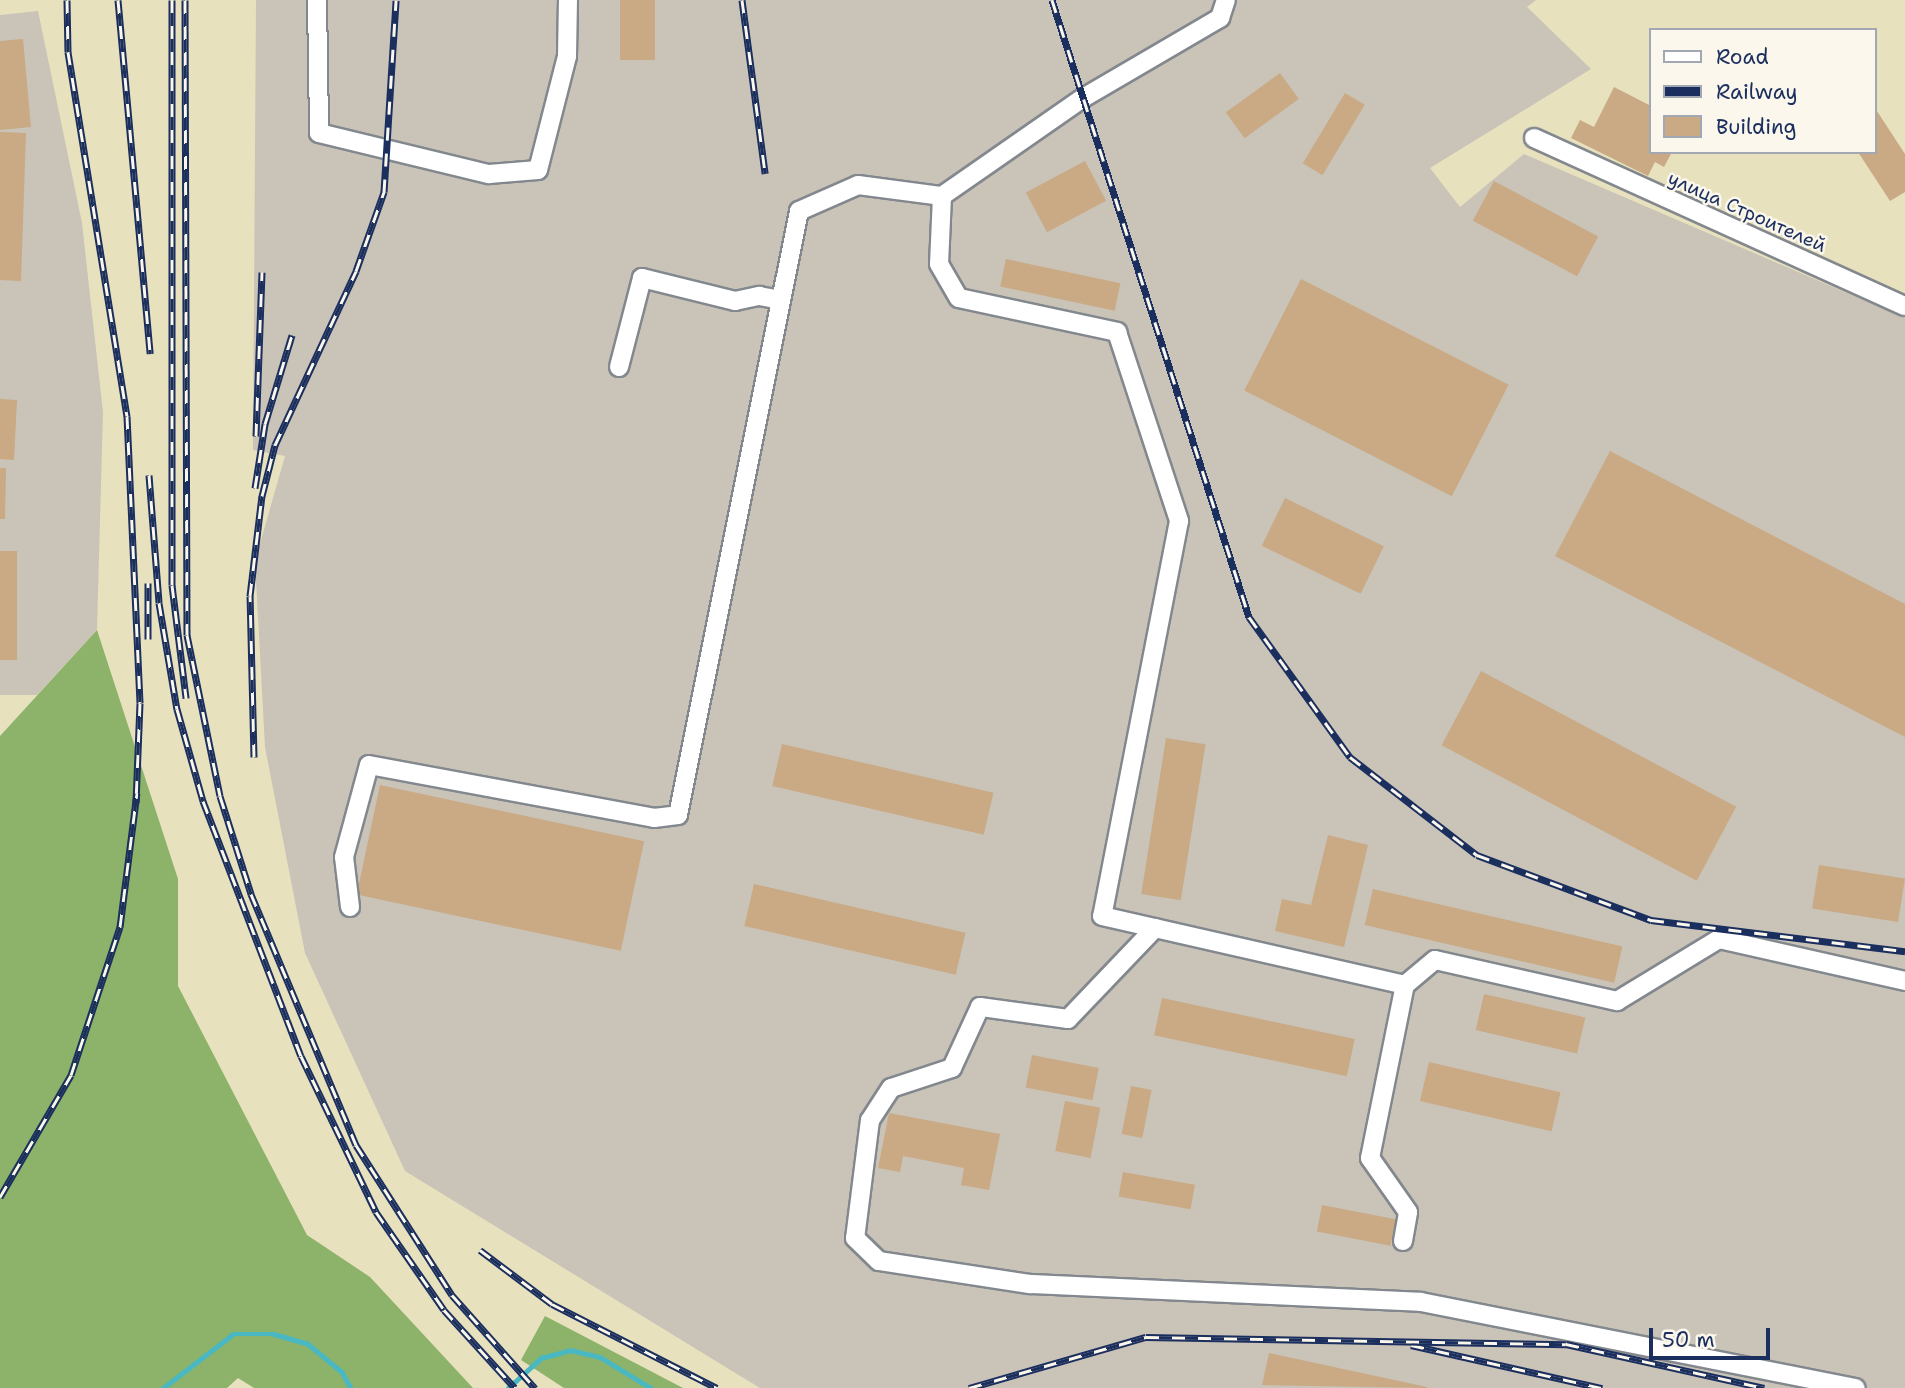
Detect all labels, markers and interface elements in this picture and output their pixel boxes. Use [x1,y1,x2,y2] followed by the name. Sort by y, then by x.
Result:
[1650,28,1877,154] legend
[1716,43,1769,71] text: Road
[1716,78,1798,106] text: Railway
[1716,113,1796,141] text: Building
[1664,167,1830,257] street label: улица Строителей
[1653,1314,1774,1358] scale bar
[1662,1326,1715,1354] text: 50 m

